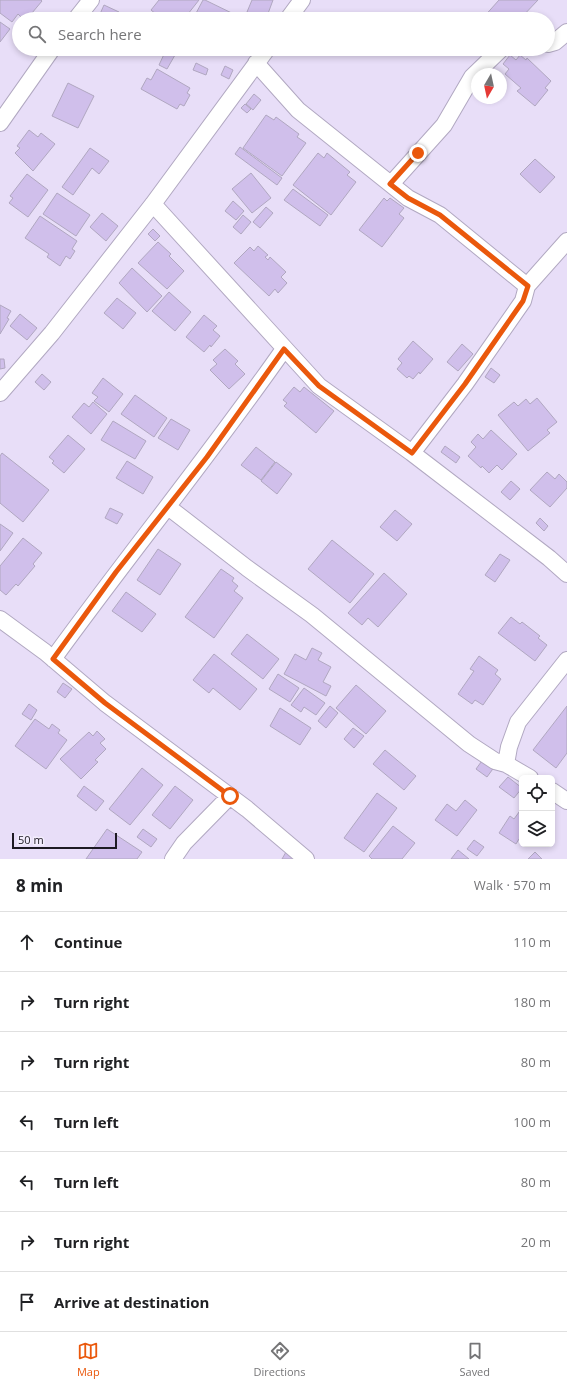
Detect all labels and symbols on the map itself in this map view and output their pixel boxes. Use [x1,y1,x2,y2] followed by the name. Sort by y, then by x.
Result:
[471,68,507,104] north arrow
[409,144,427,162] route end
[221,787,239,805] route start
[12,831,117,850] scale bar

